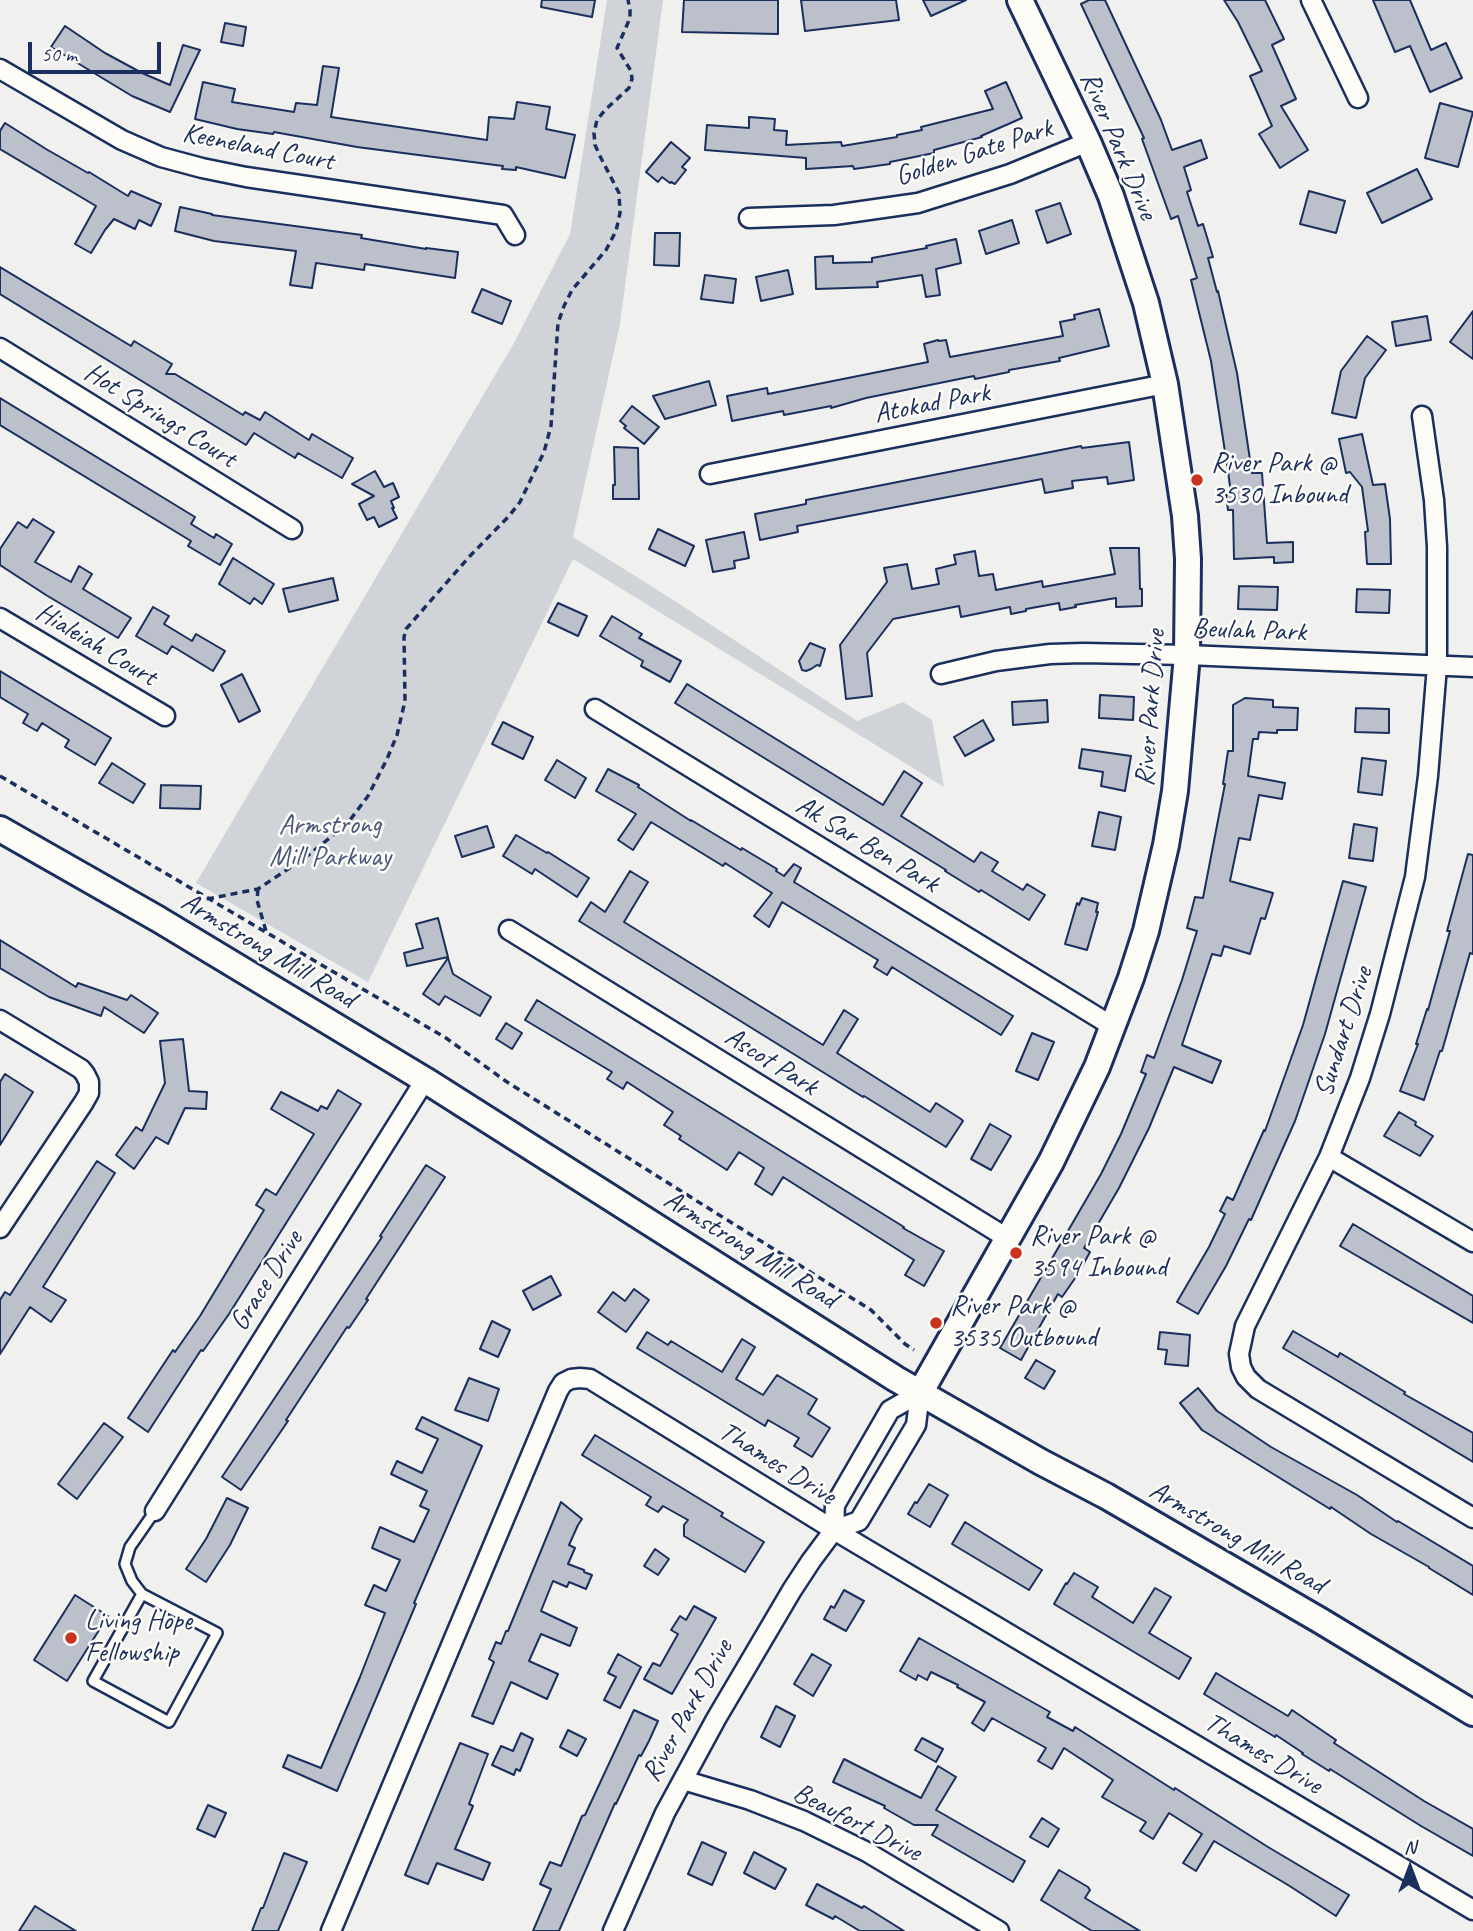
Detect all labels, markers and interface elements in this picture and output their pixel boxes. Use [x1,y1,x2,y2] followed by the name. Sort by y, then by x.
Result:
[32,28,164,72] scale bar
[41,41,77,67] text: 50 m
[1072,67,1164,225] street label: River Park Drive
[891,112,1057,194] street label: Golden Gate Park
[180,117,336,179] street label: Keeneland Court
[78,356,242,476] street label: Hot Springs Court
[871,376,993,432] street label: Atokad Park
[1211,447,1348,513] place label: River Park @ 3530 Inbound
[1189,472,1205,488] marker: River Park @ 3530 Inbound
[29,596,163,694] street label: Hialeiah Court
[1191,612,1307,650] street label: Beulah Park
[1129,628,1173,788] street label: River Park Drive
[789,789,945,901] street label: Ak Sar Ben Park
[269,809,391,875] park label: Armstrong Mill Parkway
[175,886,361,1016] street label: Armstrong Mill Road
[1307,963,1381,1101] street label: Sundart Drive
[718,1020,824,1104] street label: Ascot Park
[657,1183,843,1317] street label: Armstrong Mill Road
[1030,1220,1167,1286] place label: River Park @ 3594 Inbound
[223,1225,311,1337] street label: Grace Drive
[1008,1245,1024,1261] marker: River Park @ 3594 Inbound
[950,1290,1097,1356] place label: River Park @ 3535 Outbound
[928,1315,944,1331] marker: River Park @ 3535 Outbound
[712,1415,842,1513] street label: Thames Drive
[1143,1474,1331,1602] street label: Armstrong Mill Road
[85,1605,192,1671] place label: Living Hope Fellowship
[63,1630,79,1646] marker: Living Hope Fellowship
[635,1634,741,1788] street label: River Park Drive
[1198,1706,1328,1802] street label: Thames Drive
[787,1776,927,1870] street label: Beaufort Drive
[1375,1833,1445,1903] north arrow
[1404,1835,1416,1859] text: N

